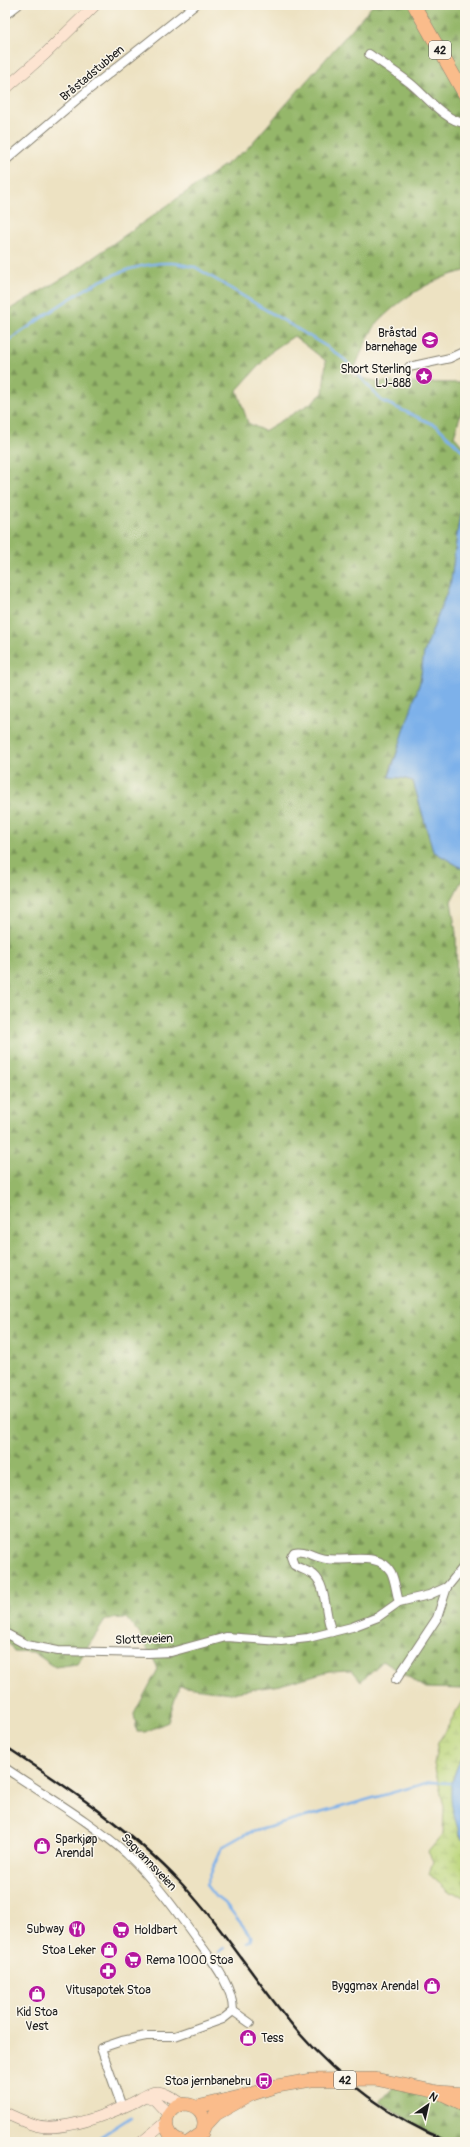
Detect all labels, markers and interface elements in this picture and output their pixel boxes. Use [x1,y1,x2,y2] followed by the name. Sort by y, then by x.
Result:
[429,41,451,59] road number: 42
[57,42,128,105] street label: Bråstadstubben
[365,326,417,355] place label: Bråstad barnehage
[420,330,440,350] school or university icon: Bråstad barnehage
[340,362,411,391] place label: Short Sterling LJ-888
[414,366,434,386] place icon: Short Sterling LJ-888
[115,1631,173,1648] street label: Slotteveien
[118,1831,180,1894] street label: Sagvannsveien
[55,1832,98,1861] place label: Sparkjøp Arendal
[32,1836,52,1856] shop icon: Sparkjøp Arendal
[67,1919,87,1939] restaurant icon: Subway
[111,1920,131,1940] supermarket icon: Holdbart
[26,1922,64,1937] place label: Subway
[134,1923,178,1938] place label: Holdbart
[99,1940,119,1960] shop icon: Stoa Leker
[42,1943,97,1958] place label: Stoa Leker
[123,1950,143,1970] supermarket icon: Rema 1000 Stoa
[146,1953,234,1968] place label: Rema 1000 Stoa
[98,1961,118,1981] pharmacy icon: Vitusapotek Stoa
[422,1976,442,1996] shop icon: Byggmax Arendal
[332,1979,419,1994] place label: Byggmax Arendal
[65,1983,151,1998] place label: Vitusapotek Stoa
[27,1984,47,2004] shop icon: Kid Stoa Vest
[16,2005,58,2034] place label: Kid Stoa Vest
[238,2028,258,2048] shop icon: Tess
[261,2031,284,2046] place label: Tess
[254,2071,274,2091] bus stop icon: Stoa jernbanebru
[334,2071,356,2089] road number: 42
[165,2074,251,2089] place label: Stoa jernbanebru
[408,2085,448,2125] north arrow
[427,2090,440,2105] text: N

